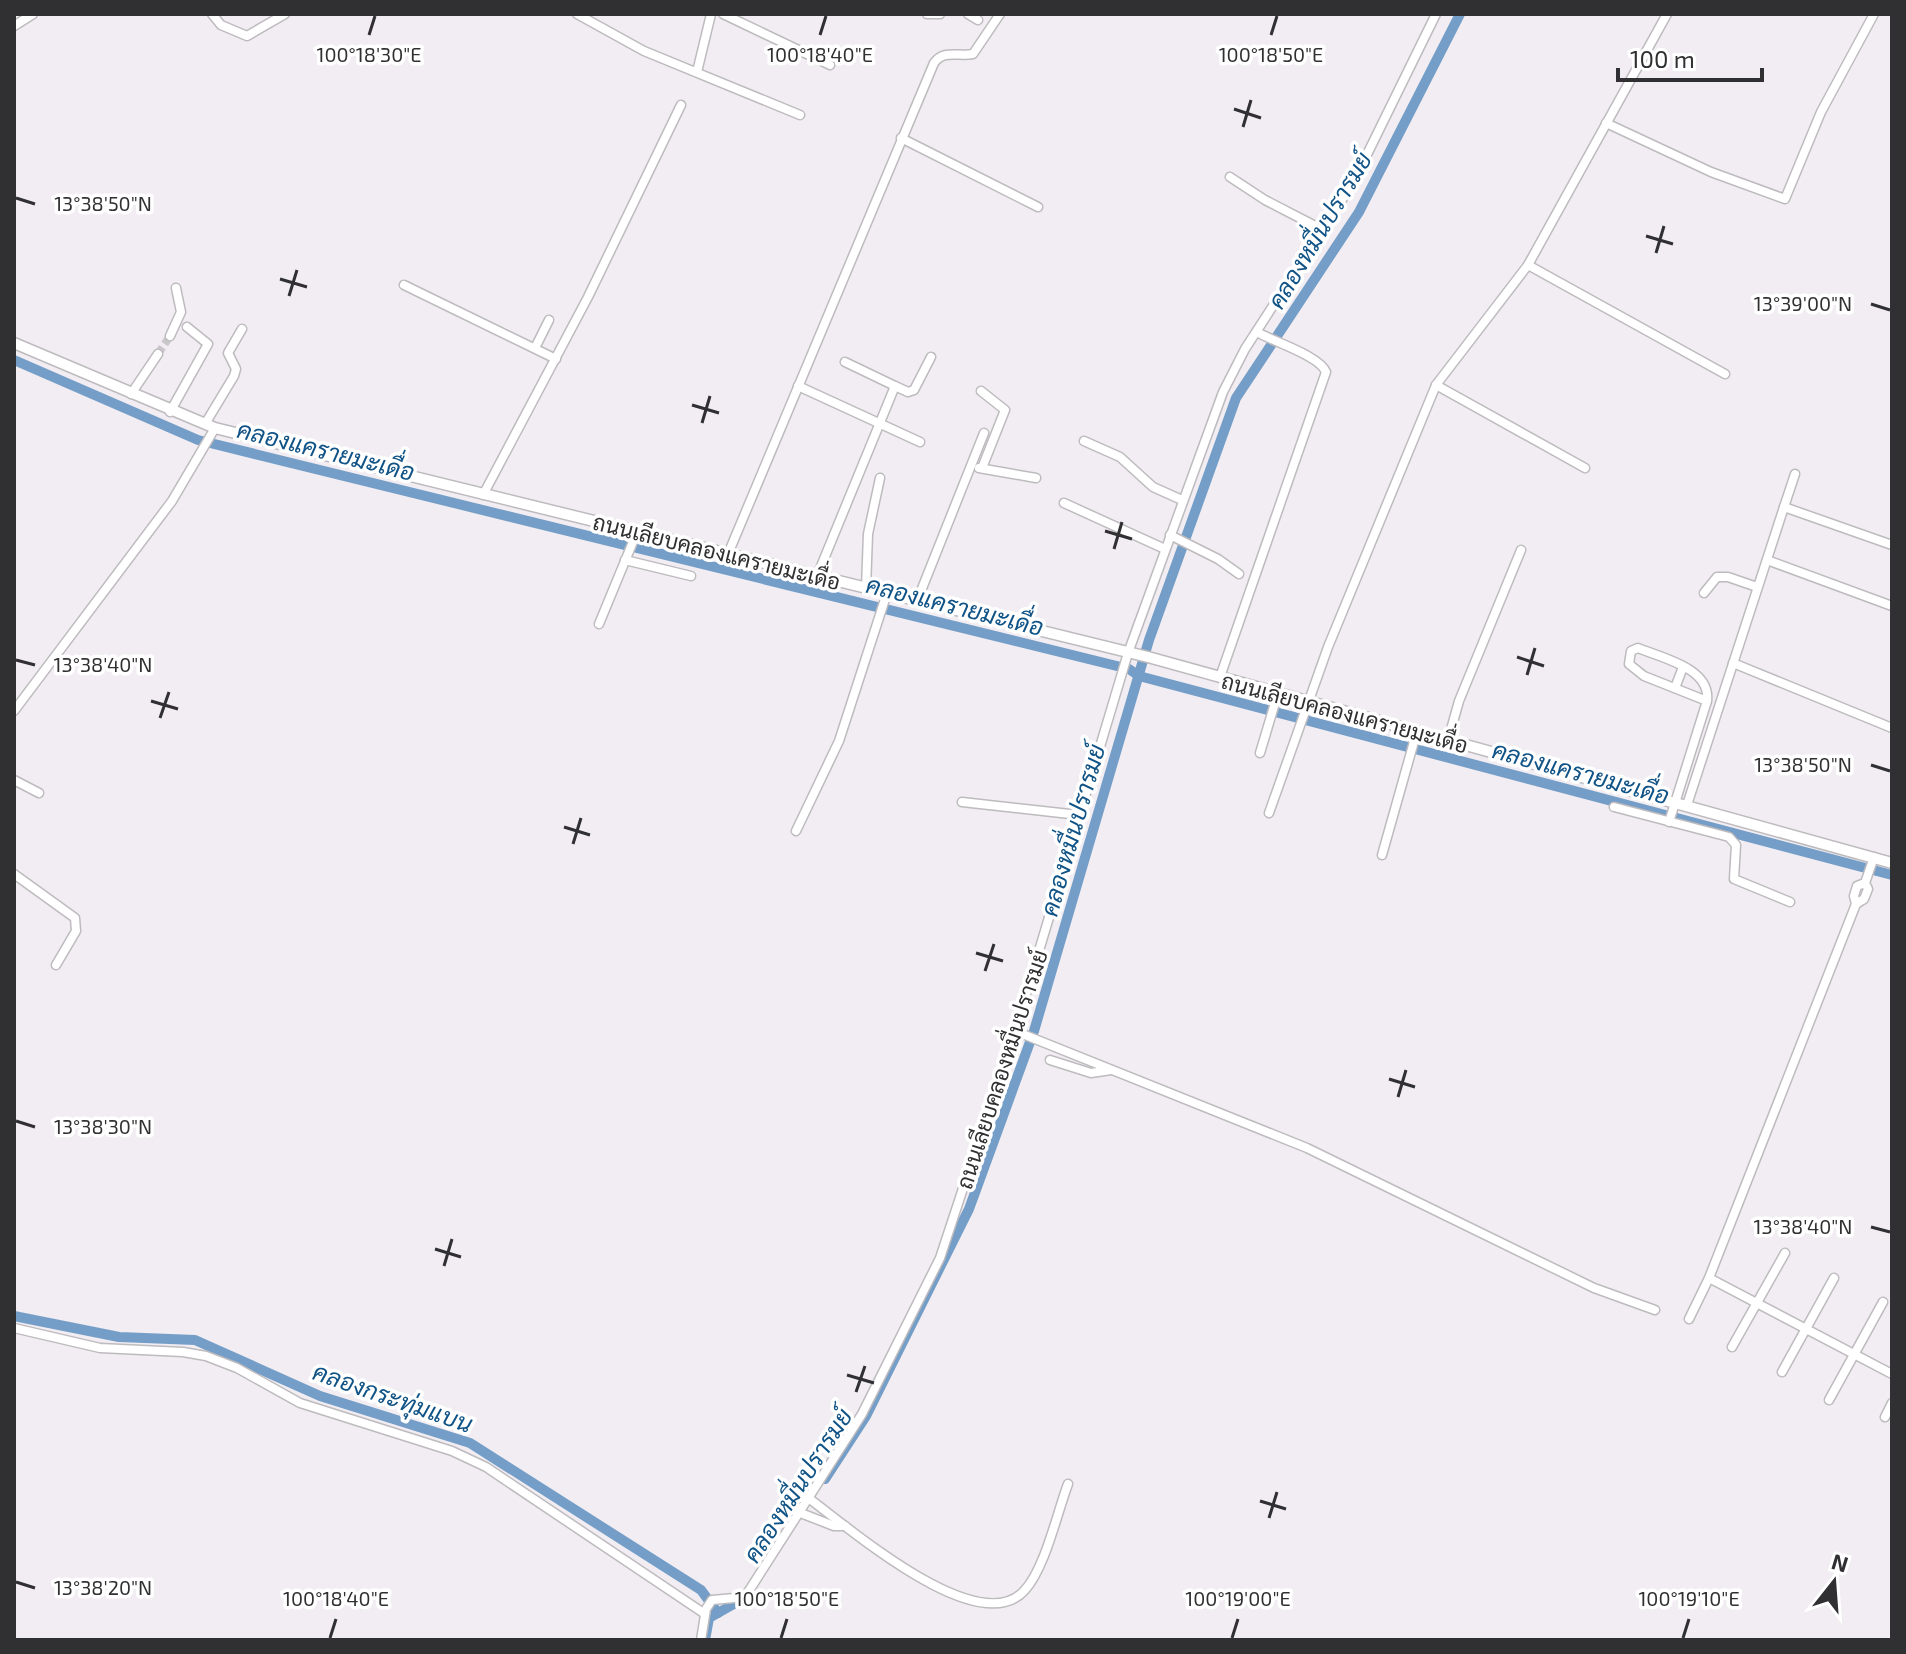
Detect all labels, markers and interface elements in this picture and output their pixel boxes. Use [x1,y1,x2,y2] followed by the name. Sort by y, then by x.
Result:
[1618,32,1762,82] scale bar
[316,42,422,66] text: 100°18'30"E
[767,42,873,66] text: 100°18'40"E
[1219,42,1323,66] text: 100°18'50"E
[1630,44,1695,73] text: 100 m
[1257,141,1379,314] water label: คลองหมื่นปรารมย์
[54,191,152,215] text: 13°38'50"N
[1754,291,1852,315] text: 13°39'00"N
[234,409,419,486] water label: คลองแครายมะเดื่อ
[591,503,845,594] street label: ถนนเลียบคลองแครายมะเดื่อ
[863,564,1048,641] water label: คลองแครายมะเดื่อ
[54,652,152,676] text: 13°38'40"N
[1219,662,1472,757] street label: ถนนเลียบคลองแครายมะเดื่อ
[1489,730,1674,810] water label: คลองแครายมะเดื่อ
[1029,736,1111,919] water label: คลองหมื่นปรารมย์
[1754,752,1852,776] text: 13°38'50"N
[945,945,1052,1192] street label: ถนนเลียบคลองหมื่นปรารมย์
[54,1114,152,1138] text: 13°38'30"N
[1754,1214,1852,1238] text: 13°38'40"N
[308,1356,477,1441] water label: คลองกระทุ่มแบน
[732,1397,859,1567] water label: คลองหมื่นปรารมย์
[1794,1542,1874,1622] north arrow
[1829,1547,1852,1577] text: N
[54,1575,152,1599] text: 13°38'20"N
[283,1586,389,1610] text: 100°18'40"E
[735,1586,839,1610] text: 100°18'50"E
[1185,1586,1291,1610] text: 100°19'00"E
[1638,1586,1740,1610] text: 100°19'10"E

